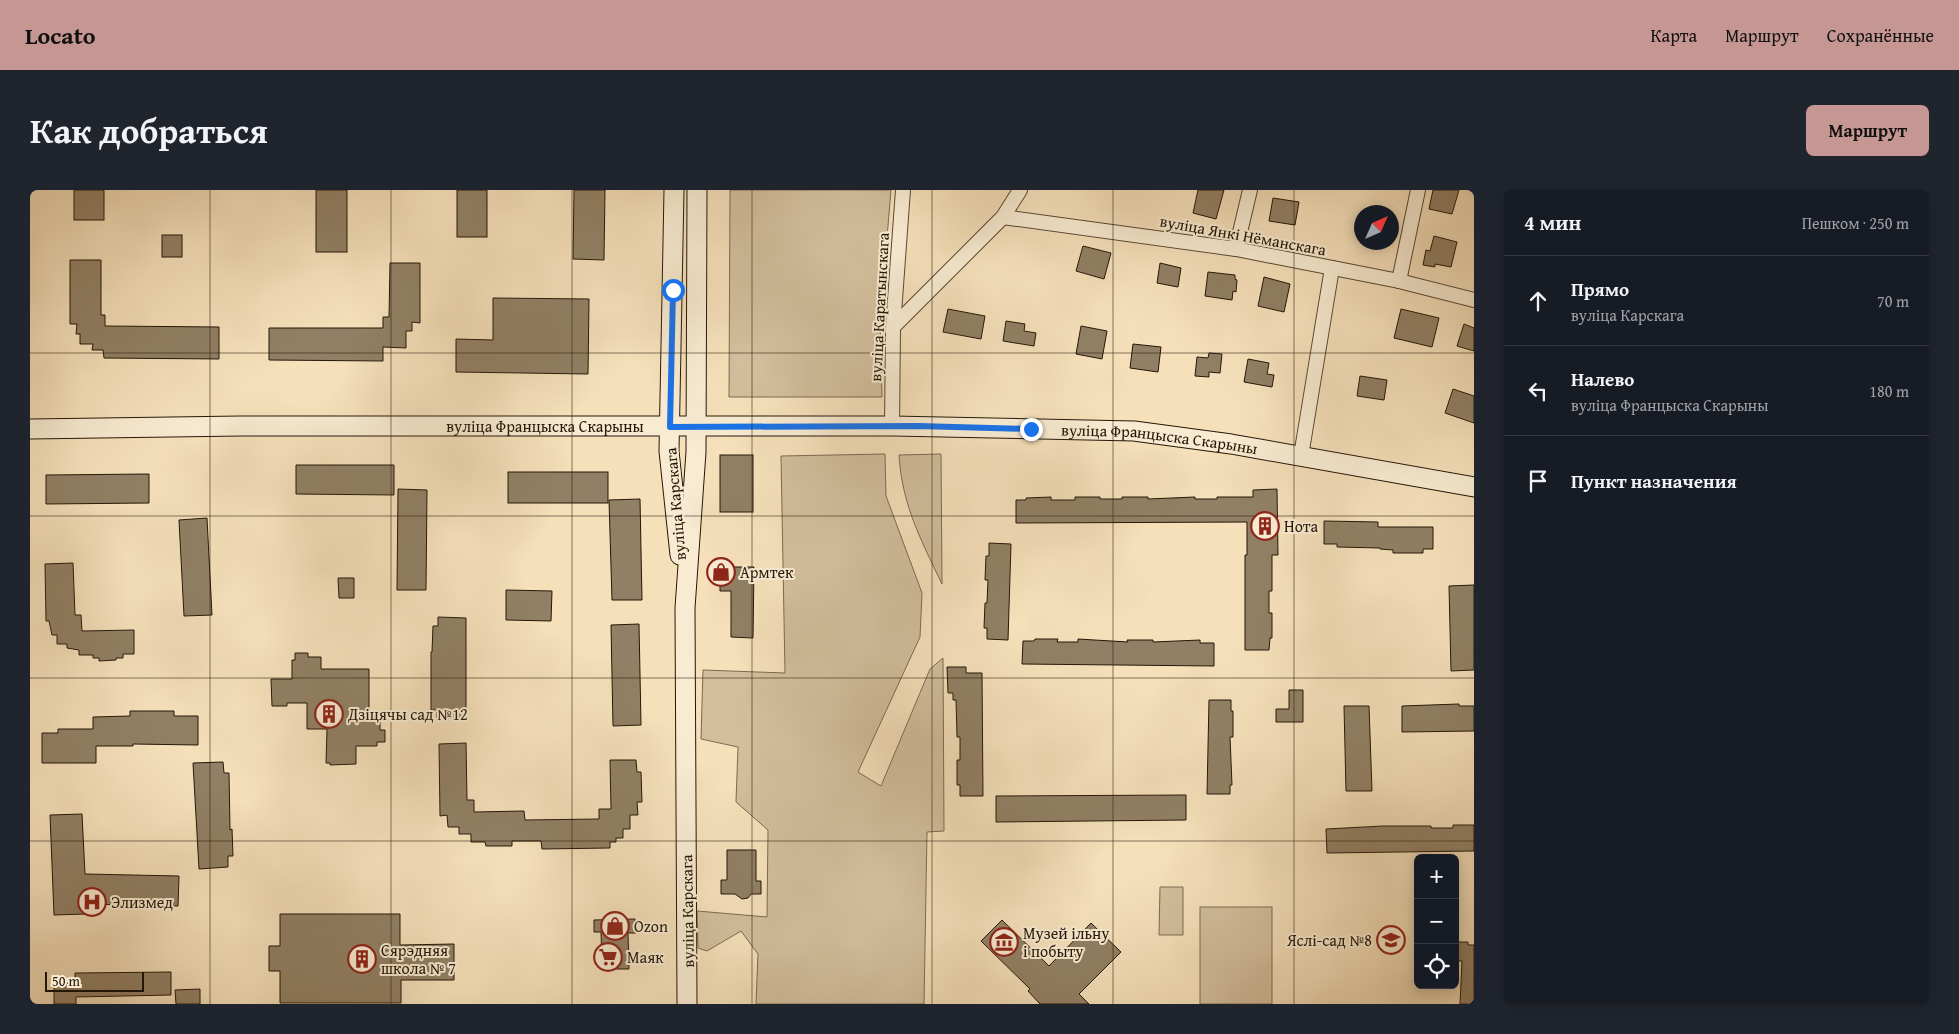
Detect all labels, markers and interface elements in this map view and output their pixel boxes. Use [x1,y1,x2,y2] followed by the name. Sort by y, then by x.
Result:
[25,18,96,53] text: Locato
[1651,22,1697,49] text: Карта
[1725,22,1799,49] text: Маршрут
[1827,22,1934,49] text: Сохранённые
[30,105,268,156] text: Как добраться
[1806,105,1929,156] button: Маршрут
[1354,205,1399,250] north arrow
[1524,207,1581,238] text: 4 мин
[1158,209,1328,262] street label: вуліца Янкі Нёманскага
[1802,211,1909,235] text: Пешком · 250 m
[863,232,895,382] street label: вуліца Каратынскага
[1571,275,1629,303] text: Прямо
[662,279,685,302] route start
[1524,287,1552,315] icon: ahead
[1877,289,1909,313] text: 70 m
[1571,303,1684,327] text: вуліца Карскага
[1571,365,1634,393] text: Налево
[1524,377,1552,405] icon: left
[1869,379,1909,403] text: 180 m
[1571,393,1768,417] text: вуліца Францыска Скарыны
[446,414,644,438] street label: вуліца Францыска Скарыны
[1061,417,1259,460] street label: вуліца Францыска Скарыны
[1020,418,1043,441] route end
[658,446,692,561] street label: вуліца Карскага
[1524,467,1552,495] icon: arrive
[1571,467,1737,495] text: Пункт назначения
[1250,511,1280,541] building icon: Нота
[1284,514,1319,538] place label: Нота
[706,557,736,587] shop icon: Армтек
[740,560,794,584] place label: Армтек
[314,699,344,729] building icon: Дзіцячы сад №12
[347,702,468,726] place label: Дзіцячы сад №12
[674,854,700,968] street label: вуліца Карскага
[1414,854,1459,989] map controls
[1414,854,1459,899] button: +
[77,887,107,917] hospital icon: Элизмед
[111,890,173,914] place label: Элизмед
[1414,899,1459,944] button: −
[600,911,630,941] shop icon: Ozon
[634,914,668,938] place label: Ozon
[1023,921,1109,963] place label: Музей ільну і побыту
[1376,925,1406,955] school or university icon: Яслі-сад №8
[989,927,1019,957] museum icon: Музей ільну і побыту
[1286,928,1372,952] place label: Яслі-сад №8
[381,938,456,980] place label: Сярэдняя школа № 7
[593,942,623,972] supermarket icon: Маяк
[347,944,377,974] building icon: Сярэдняя школа № 7
[1414,944,1459,989] button: locate
[627,945,664,969] place label: Маяк
[45,969,144,992] scale bar
[52,971,80,991] text: 50 m

